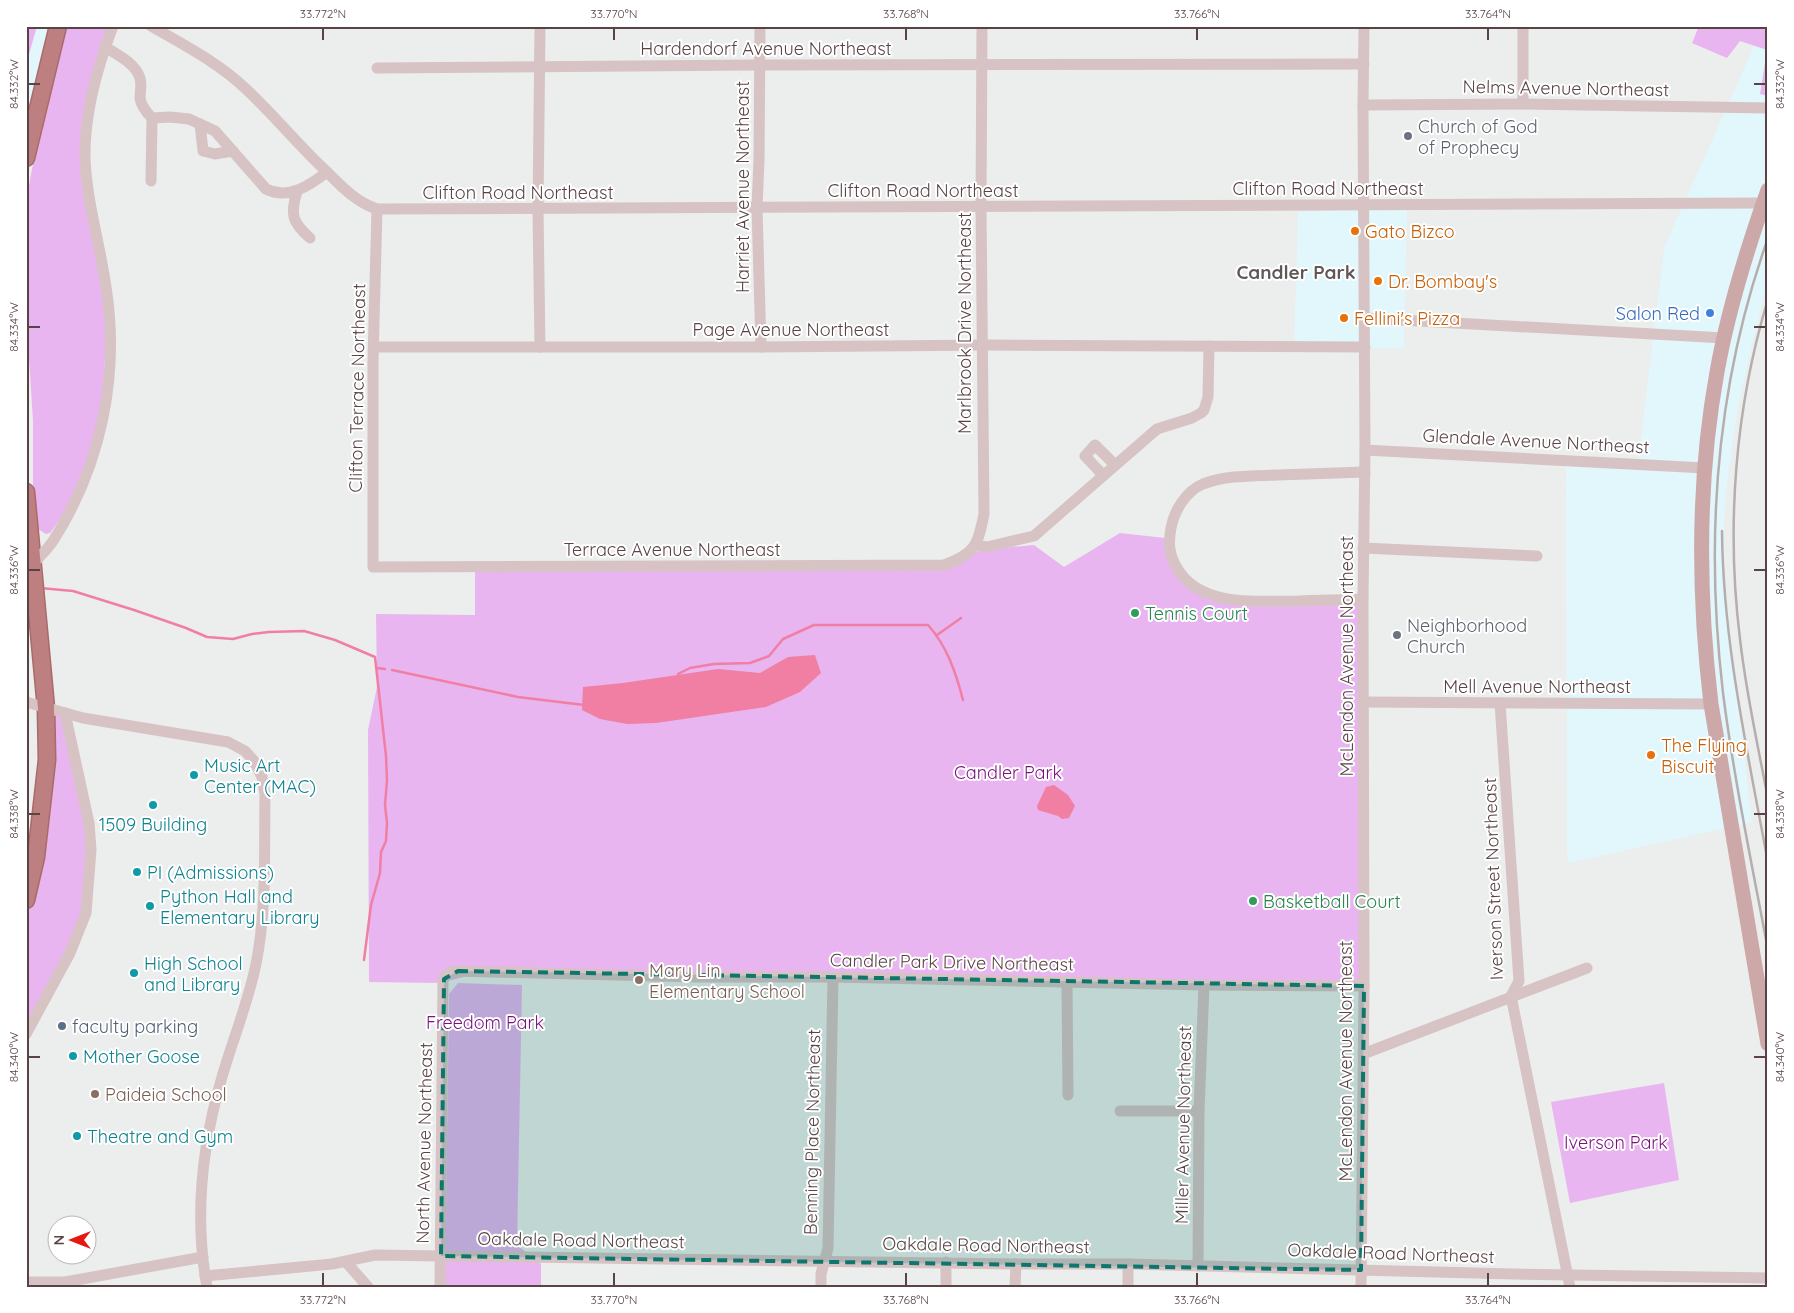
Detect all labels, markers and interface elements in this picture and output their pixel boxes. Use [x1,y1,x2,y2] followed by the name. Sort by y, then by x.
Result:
[300,6,346,21] text: 33.772°N
[591,6,637,21] text: 33.770°N
[883,6,929,21] text: 33.768°N
[1174,6,1220,21] text: 33.766°N
[1465,6,1511,21] text: 33.764°N
[640,37,892,60] street label: Hardendorf Avenue Northeast
[6,59,21,109] text: 84.332°W
[1772,59,1787,109] text: 84.332°W
[1463,75,1669,101] street label: Nelms Avenue Northeast
[731,81,754,293] street label: Harriet Avenue Northeast
[1418,115,1538,159] place label: Church of God of Prophecy
[1402,130,1414,142] marker: Church of God of Prophecy
[1233,177,1423,200] street label: Clifton Road Northeast
[828,179,1018,202] street label: Clifton Road Northeast
[423,181,613,204] street label: Clifton Road Northeast
[953,212,976,434] street label: Marlbrook Drive Northeast
[1365,220,1455,243] place label: Gato Bizco
[1349,225,1361,237] marker: Gato Bizco
[1236,260,1356,284] district label: Candler Park
[1388,270,1497,293] place label: Dr. Bombay's
[1372,275,1384,287] marker: Dr. Bombay's
[344,283,370,493] street label: Clifton Terrace Northeast
[6,302,21,352] text: 84.334°W
[1616,302,1700,325] place label: Salon Red
[1772,302,1787,352] text: 84.334°W
[1354,307,1460,330] place label: Fellini's Pizza
[1704,307,1716,319] marker: Salon Red
[1338,312,1350,324] marker: Fellini's Pizza
[693,318,889,341] street label: Page Avenue Northeast
[1422,424,1650,458] street label: Glendale Avenue Northeast
[1335,536,1358,776] street label: McLendon Avenue Northeast
[563,538,781,561] street label: Terrace Avenue Northeast
[6,545,21,595] text: 84.336°W
[1772,545,1787,595] text: 84.336°W
[1145,602,1248,625] place label: Tennis Court
[1129,607,1141,619] marker: Tennis Court
[1407,614,1527,658] place label: Neighborhood Church
[1391,629,1403,641] marker: Neighborhood Church
[1443,675,1631,698] street label: Mell Avenue Northeast
[1661,734,1747,778] place label: The Flying Biscuit
[1645,749,1657,761] marker: The Flying Biscuit
[204,754,316,798] place label: Music Art Center (MAC)
[954,761,1062,784] park label: Candler Park
[188,769,200,781] marker: Music Art Center (MAC)
[1478,777,1508,981] street label: Iverson Street Northeast
[6,789,21,839] text: 84.338°W
[1772,789,1787,839] text: 84.338°W
[147,799,159,811] marker: 1509 Building
[99,813,207,836] place label: 1509 Building
[147,861,274,884] place label: PI (Admissions)
[131,866,143,878] marker: PI (Admissions)
[160,885,320,929] place label: Python Hall and Elementary Library
[1263,890,1400,913] place label: Basketball Court
[1247,895,1259,907] marker: Basketball Court
[144,900,156,912] marker: Python Hall and Elementary Library
[1334,941,1357,1181] street label: McLendon Avenue Northeast
[830,948,1074,976] street label: Candler Park Drive Northeast
[144,952,243,996] place label: High School and Library
[649,959,805,1003] place label: Mary Lin Elementary School
[128,967,140,979] marker: High School and Library
[633,974,645,986] marker: Mary Lin Elementary School
[426,1011,544,1034] park label: Freedom Park
[72,1015,198,1038] place label: faculty parking
[56,1020,68,1032] marker: faculty parking
[1170,1026,1196,1224] street label: Miller Avenue Northeast
[799,1029,825,1235] street label: Benning Place Northeast
[6,1031,21,1082] text: 84.340°W
[1772,1031,1787,1082] text: 84.340°W
[411,1042,437,1244] street label: North Avenue Northeast
[83,1045,200,1068] place label: Mother Goose
[67,1050,79,1062] marker: Mother Goose
[105,1083,227,1106] place label: Paideia School
[89,1088,101,1100] marker: Paideia School
[87,1125,233,1148] place label: Theatre and Gym
[71,1130,83,1142] marker: Theatre and Gym
[1564,1131,1668,1154] park label: Iverson Park
[48,1216,98,1266] north arrow
[477,1227,685,1253] street label: Oakdale Road Northeast
[882,1232,1090,1258] street label: Oakdale Road Northeast
[50,1235,68,1245] text: N
[1287,1238,1495,1268] street label: Oakdale Road Northeast
[300,1292,346,1307] text: 33.772°N
[591,1292,637,1307] text: 33.770°N
[883,1292,929,1307] text: 33.768°N
[1174,1292,1220,1307] text: 33.766°N
[1465,1292,1511,1307] text: 33.764°N

